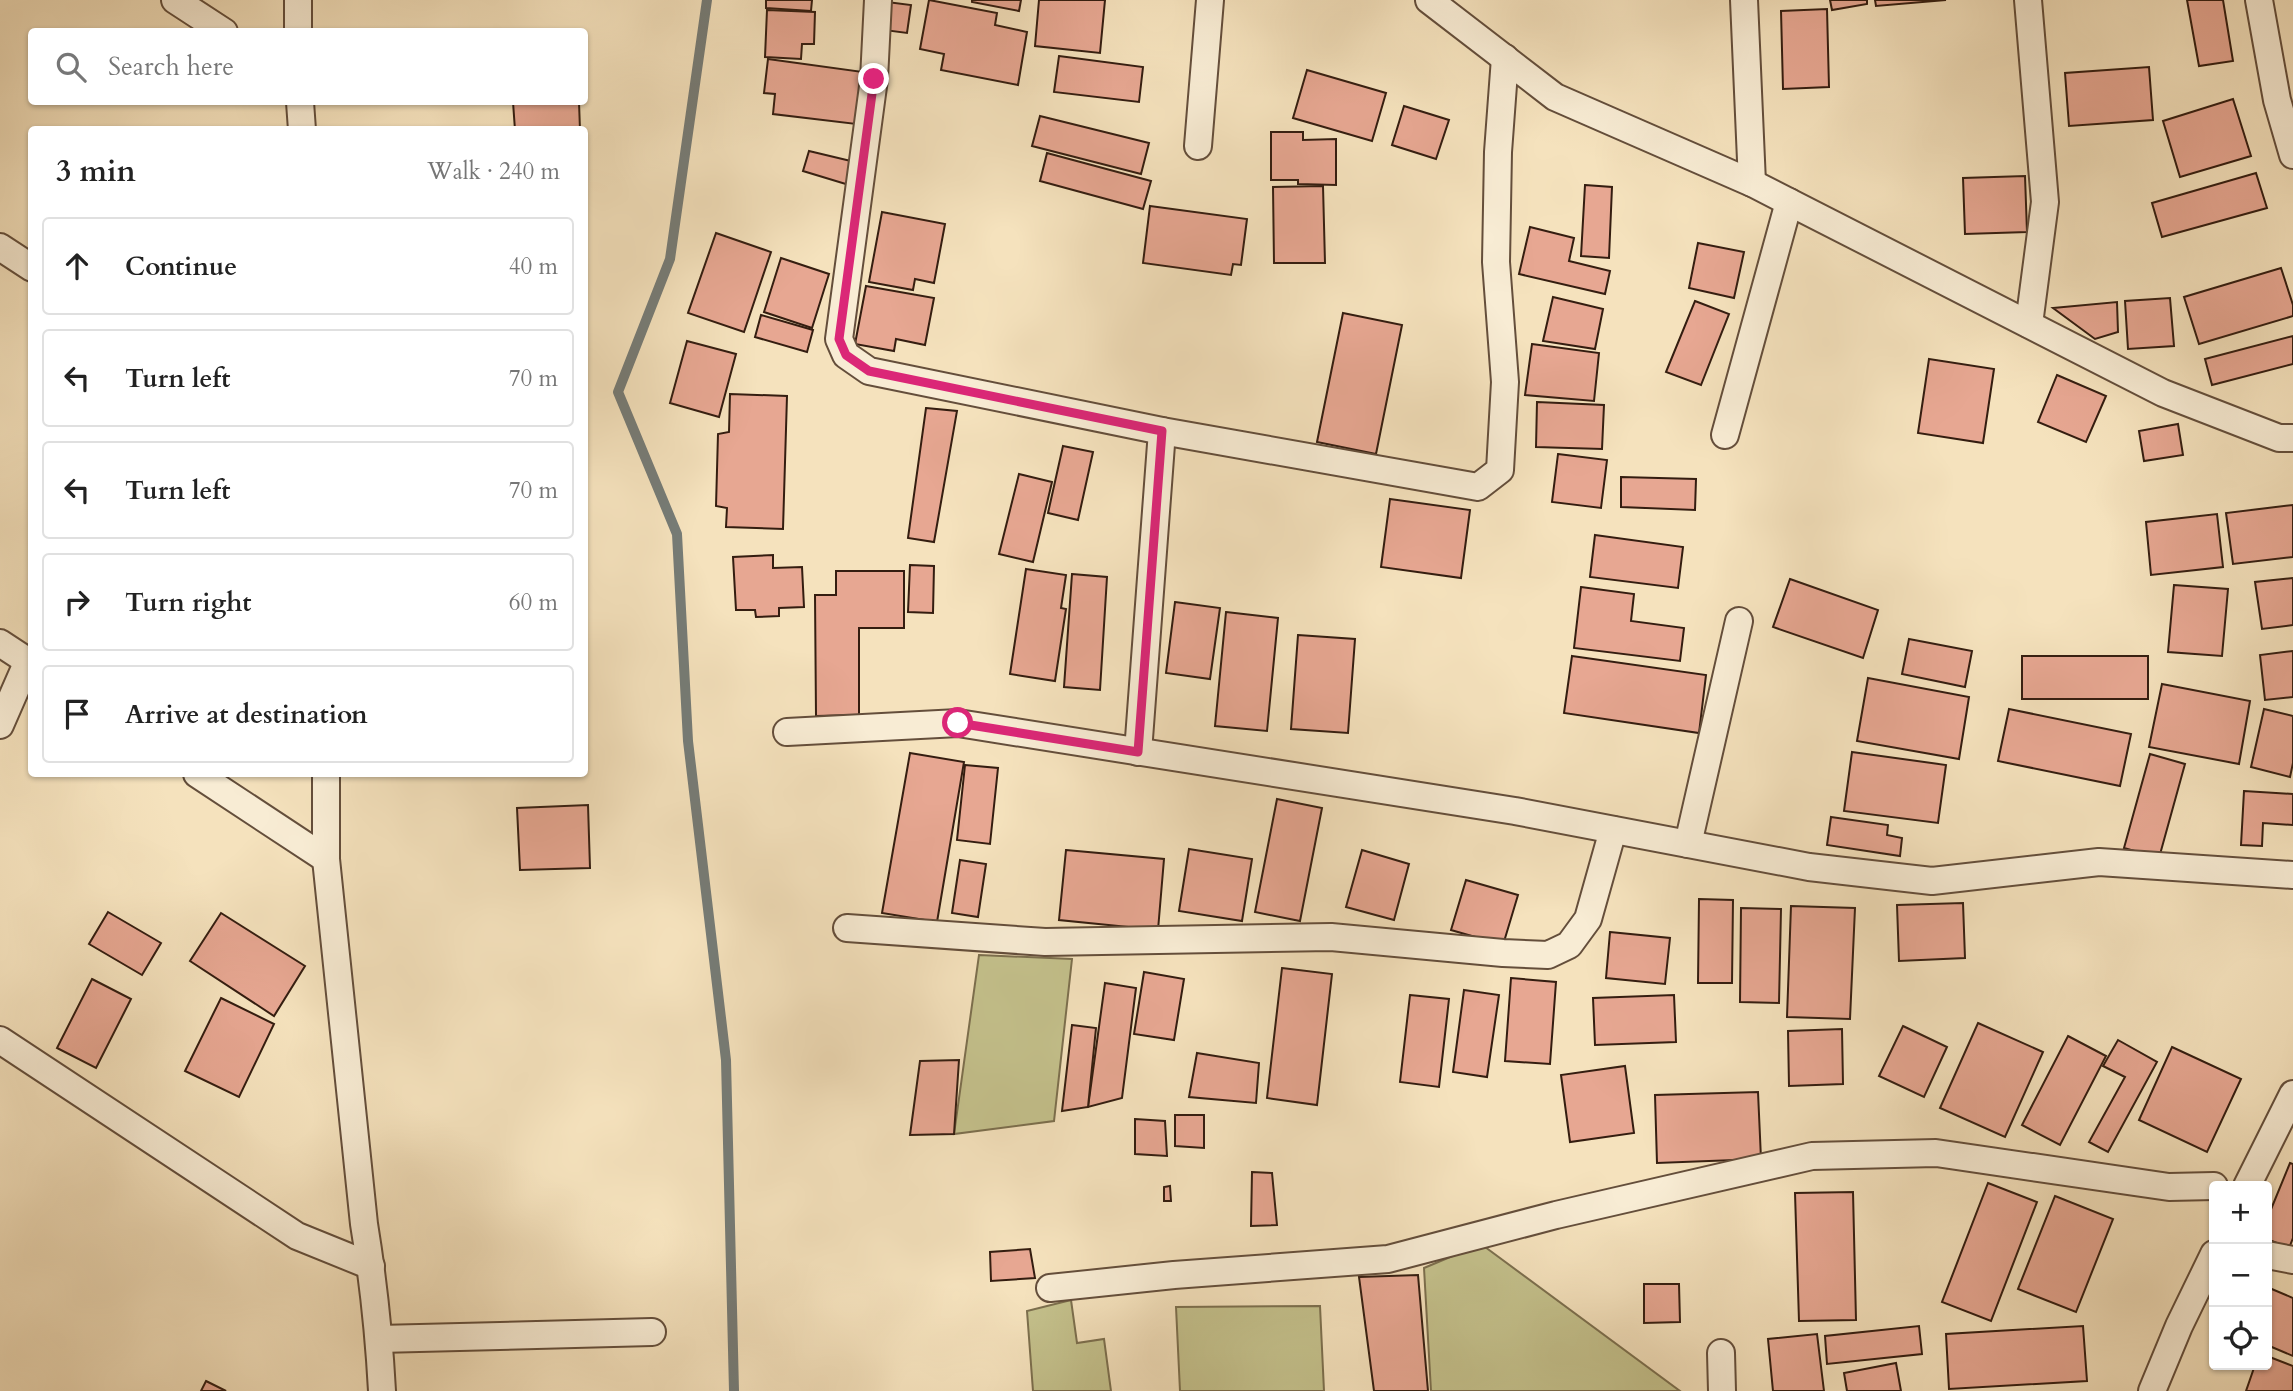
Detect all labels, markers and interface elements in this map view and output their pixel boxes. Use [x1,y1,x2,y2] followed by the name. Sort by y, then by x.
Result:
[28,28,588,105] search box
[52,48,90,86] icon: search
[108,49,234,84] text: Search here
[858,63,889,94] route end
[56,151,136,192] text: 3 min
[427,156,560,187] text: Walk · 240 m
[58,247,96,285] icon: ahead
[125,249,237,284] text: Continue
[509,251,558,282] text: 40 m
[58,359,96,397] icon: left
[125,361,230,396] text: Turn left
[509,363,558,394] text: 70 m
[58,471,96,509] icon: left
[125,473,230,508] text: Turn left
[509,475,558,506] text: 70 m
[58,583,96,621] icon: right
[125,585,252,620] text: Turn right
[509,587,558,618] text: 60 m
[58,695,96,733] icon: arrive
[125,697,368,732] text: Arrive at destination
[942,707,973,738] route start
[2209,1181,2272,1370] map controls
[2209,1181,2272,1244] button: +
[2209,1244,2272,1307] button: −
[2209,1307,2272,1370] button: locate

